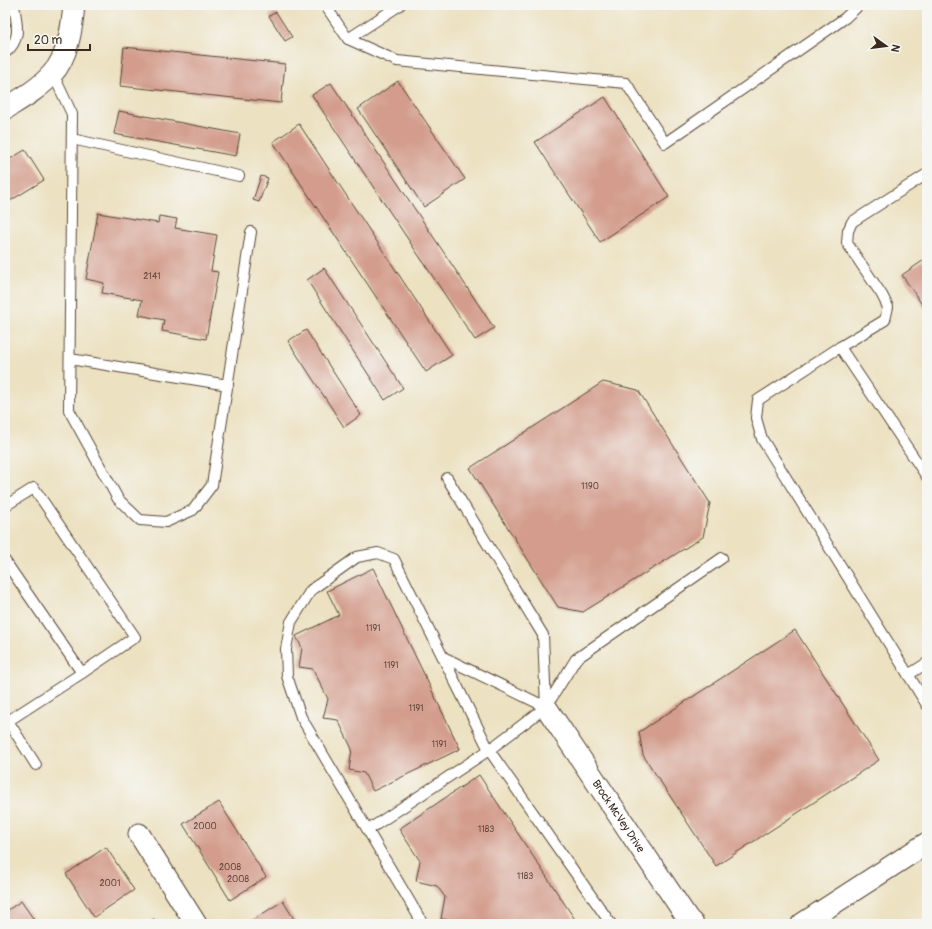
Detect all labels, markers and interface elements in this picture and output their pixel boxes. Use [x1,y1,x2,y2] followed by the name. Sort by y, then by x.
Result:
[28,26,90,52] scale bar
[866,26,906,66] north arrow
[34,33,63,48] text: 20 m
[888,43,902,54] text: N
[143,271,161,282] house number: 2141
[581,481,599,492] house number: 1190
[365,623,381,634] house number: 1191
[383,660,399,671] house number: 1191
[408,703,424,714] house number: 1191
[431,739,447,750] house number: 1191
[590,777,648,855] street label: Brock McVey Drive
[193,821,217,832] house number: 2000
[478,824,494,835] house number: 1183
[219,862,241,873] house number: 2008
[517,871,533,882] house number: 1183
[227,874,249,885] house number: 2008
[100,878,120,889] house number: 2001

